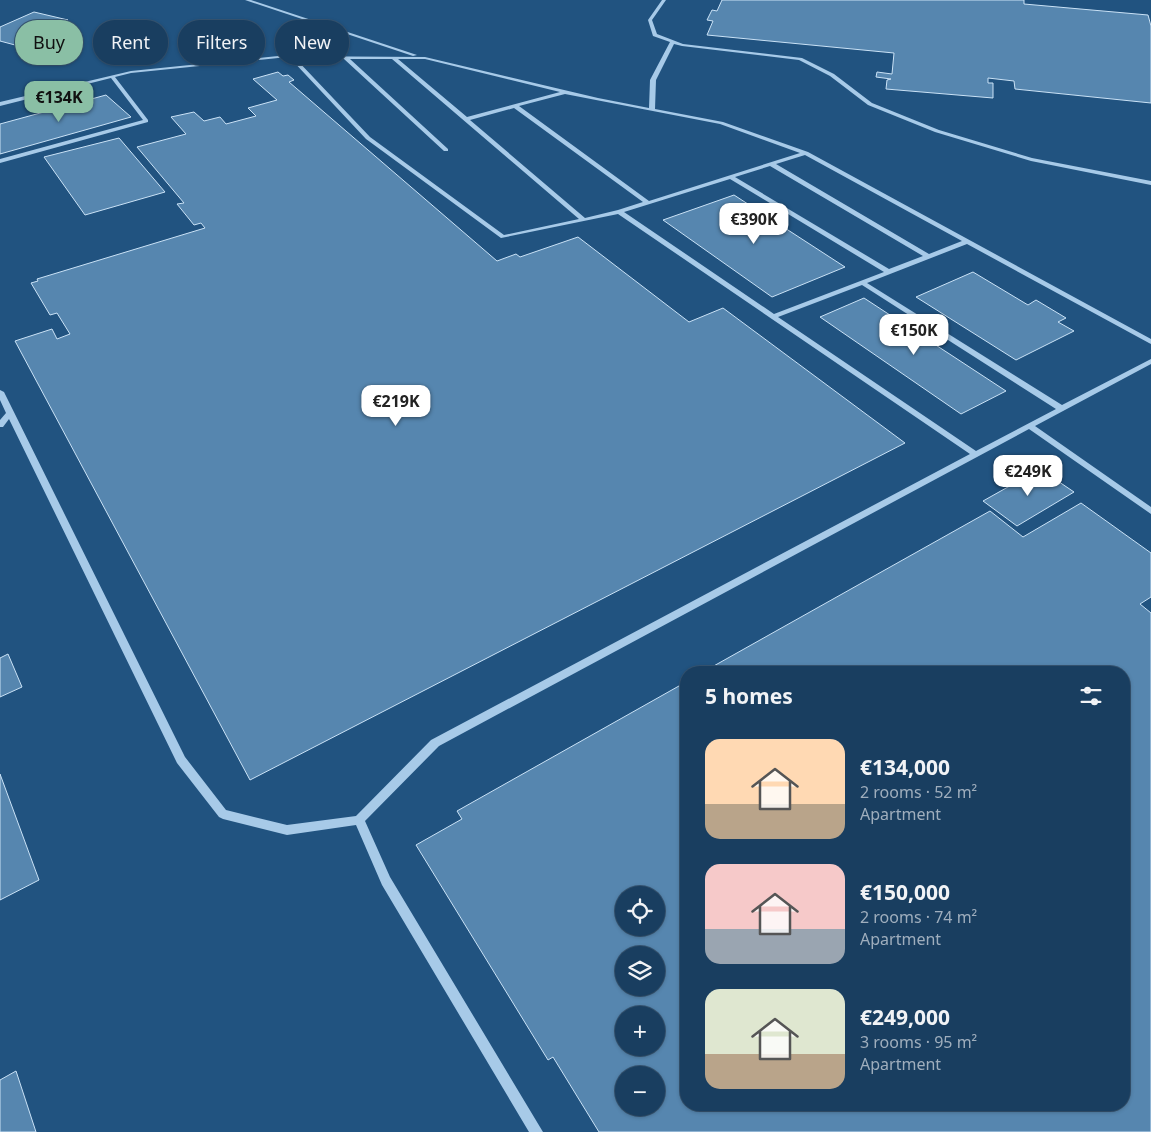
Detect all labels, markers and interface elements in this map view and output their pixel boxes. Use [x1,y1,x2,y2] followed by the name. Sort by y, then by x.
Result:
[15,20,83,65] chip: Buy
[93,20,168,65] chip: Rent
[178,20,265,65] chip: Filters
[275,20,349,65] chip: New
[24,80,94,123] pin: €134K
[35,86,83,108] text: €134K
[719,202,789,245] pin: €390K
[730,208,778,230] text: €390K
[879,314,949,356] pin: €150K
[890,319,938,341] text: €150K
[361,384,431,427] pin: €219K
[372,390,420,412] text: €219K
[993,454,1063,497] pin: €249K
[1004,460,1052,482] text: €249K
[705,682,793,710] text: 5 homes
[1077,682,1105,710] icon: filters
[860,753,950,781] text: €134,000
[745,759,805,819] icon: home
[860,781,977,803] text: 2 rooms · 52 m²
[860,803,941,825] text: Apartment
[860,878,950,906] text: €150,000
[745,884,805,944] icon: home
[615,886,665,1116] map controls
[615,886,665,936] button: locate
[860,906,977,928] text: 2 rooms · 74 m²
[860,928,941,950] text: Apartment
[615,946,665,996] button: layers
[860,1003,950,1031] text: €249,000
[615,1006,665,1056] button: +
[745,1009,805,1069] icon: home
[860,1031,977,1053] text: 3 rooms · 95 m²
[860,1053,941,1075] text: Apartment
[615,1066,665,1116] button: −

